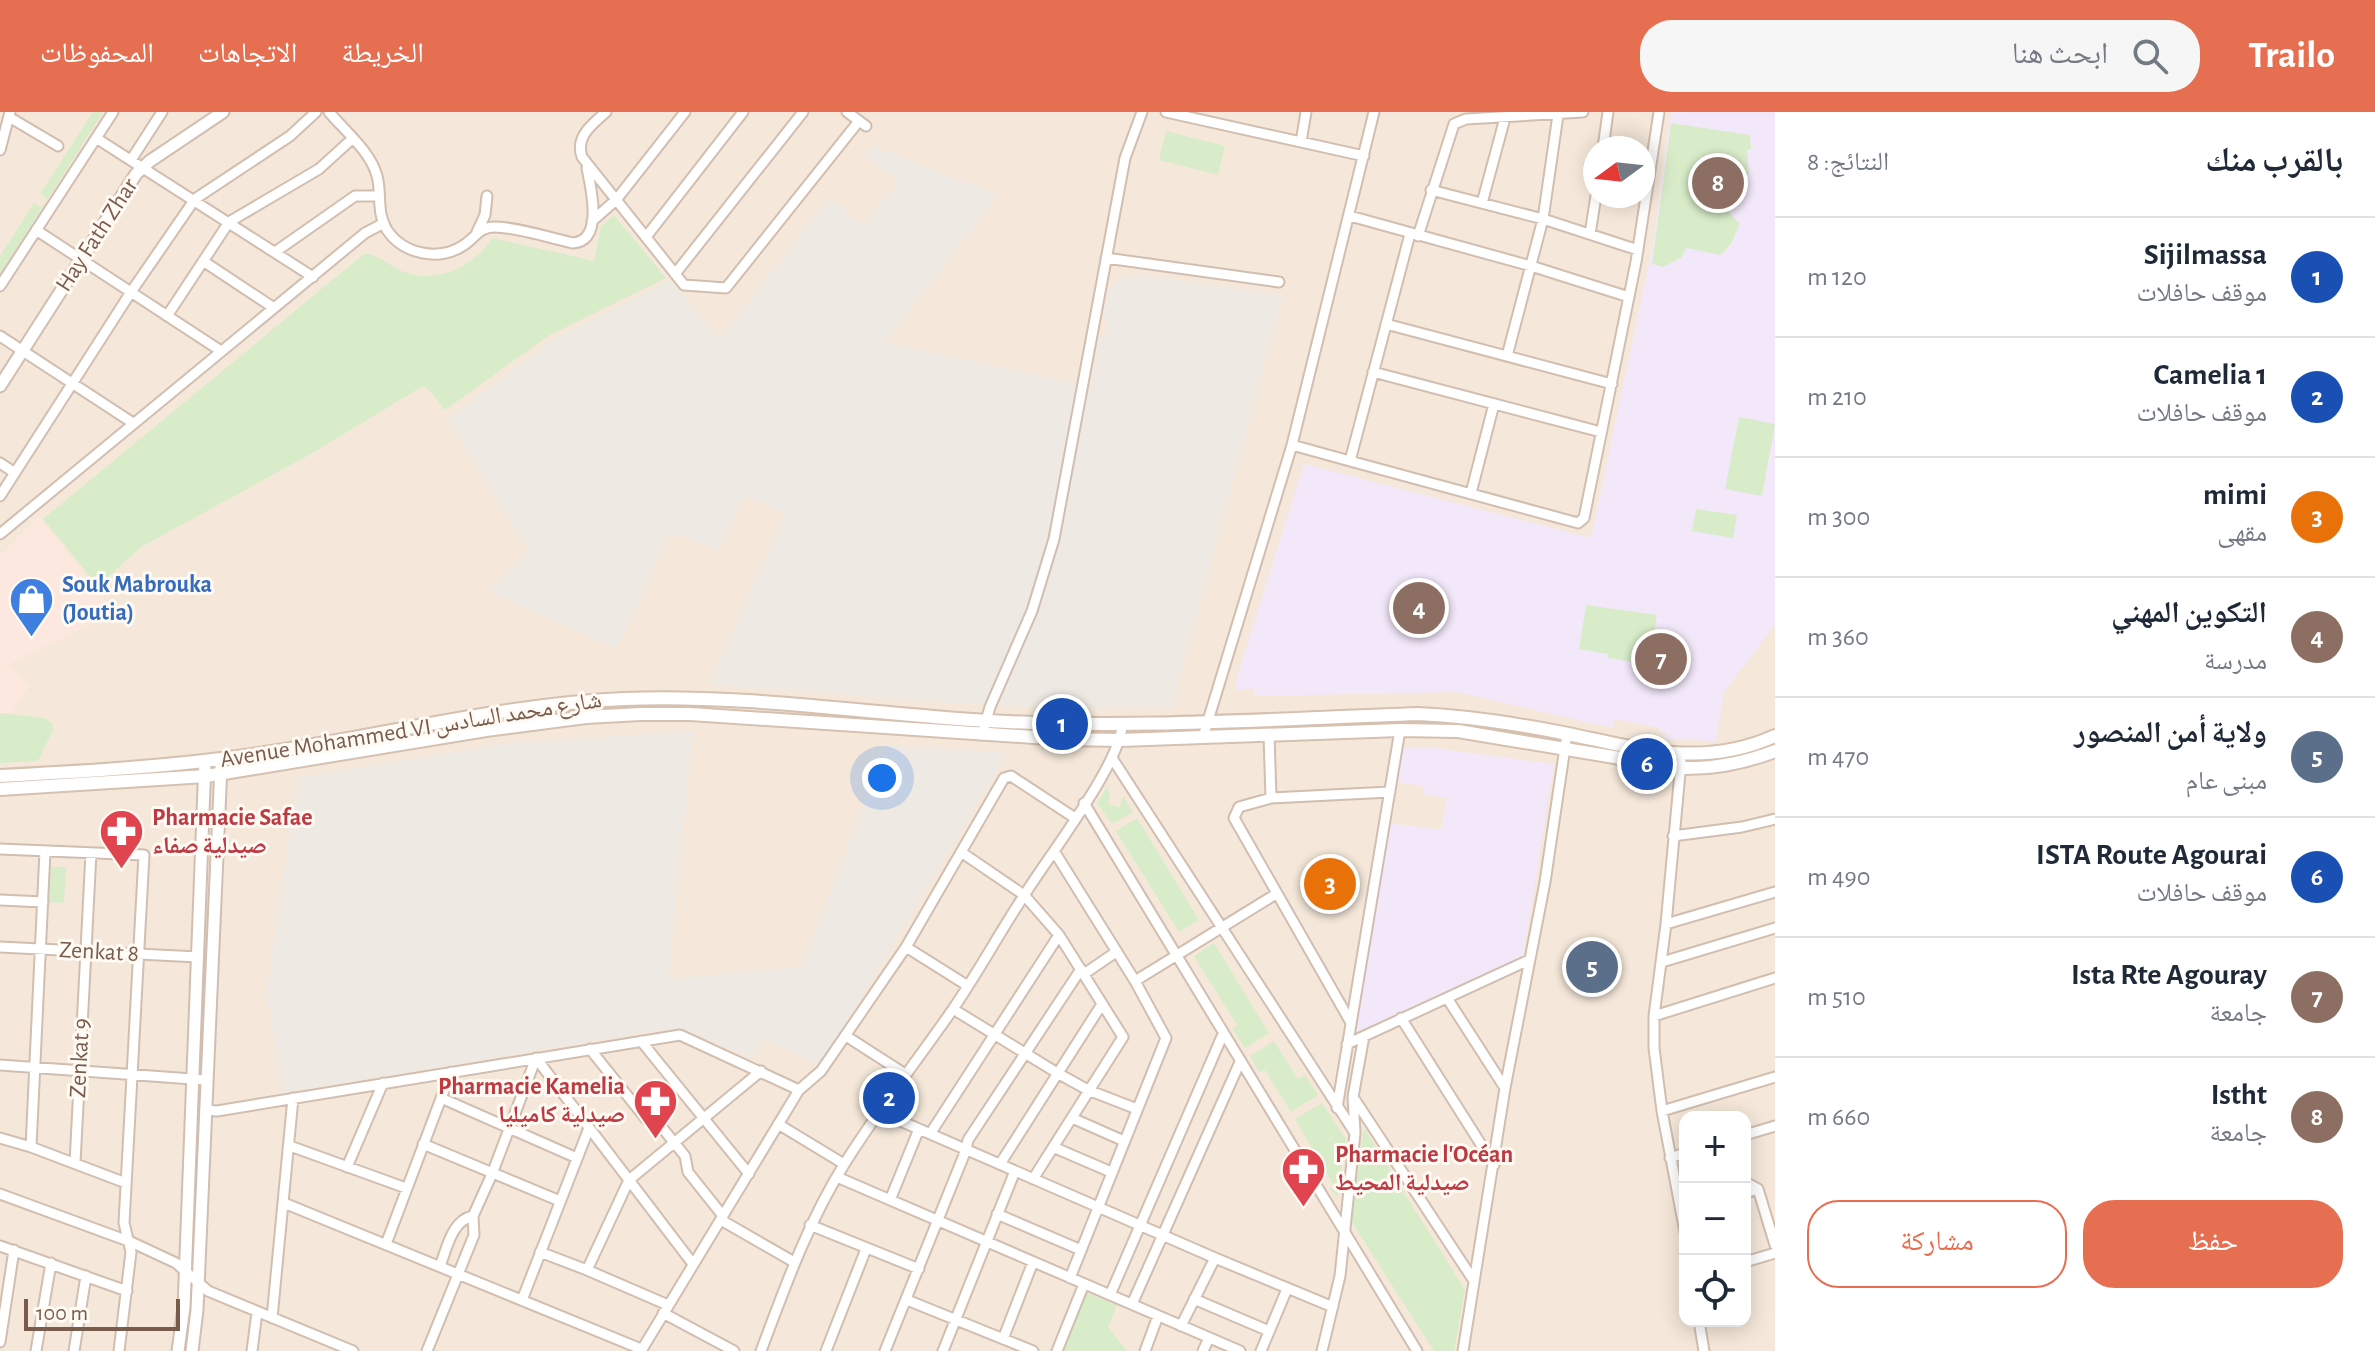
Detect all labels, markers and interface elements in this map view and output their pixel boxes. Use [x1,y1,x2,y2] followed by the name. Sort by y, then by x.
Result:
[1640,20,2200,92] search box
[2128,34,2172,78] icon: search
[2248,37,2335,75] text: Trailo
[2012,39,2108,69] text: ابحث هنا
[40,40,154,68] text: المحفوظات
[198,40,297,68] text: الاتجاهات
[341,40,424,68] text: الخريطة
[1583,136,1655,208] north arrow
[2205,144,2343,178] text: بالقرب منك
[1807,149,1889,175] text: النتائج: 8
[1692,153,1744,213] pin: 8
[52,174,142,296] street label: Hay Fath Zhar
[2144,240,2267,270] text: Sijilmassa
[1807,264,1867,290] text: 120 m
[2312,264,2322,290] text: 1
[2137,280,2267,306] text: موقف حافلات
[2154,360,2267,390] text: Camelia 1
[1807,384,1867,410] text: 210 m
[2311,384,2323,410] text: 2
[2137,400,2267,426] text: موقف حافلات
[2203,480,2267,510] text: mimi
[1807,504,1870,530] text: 300 m
[2311,504,2323,530] text: 3
[2217,520,2267,546] text: مقهى
[62,573,212,625] place label: Souk Mabrouka (Joutia)
[7,575,55,638] shop icon: Souk Mabrouka (Joutia)
[1393,578,1445,638] pin: 4
[2111,598,2267,628] text: التكوين المهني
[1807,624,1869,650] text: 360 m
[2310,624,2324,650] text: 4
[1635,629,1687,689] pin: 7
[2204,648,2267,674] text: مدرسة
[219,688,604,774] street label: Avenue Mohammed VI شارع محمد السادس
[1036,694,1088,754] pin: 1
[2074,718,2267,748] text: ولاية أمن المنصور
[1621,734,1673,794] pin: 6
[1807,744,1869,770] text: 470 m
[2311,744,2323,770] text: 5
[862,758,902,798] your location
[2185,768,2267,794] text: مبنى عام
[152,806,313,859] place label: Pharmacie Safae صيدلية صفاء
[97,808,145,871] pharmacy icon: Pharmacie Safae صيدلية صفاء
[2036,840,2267,870] text: ISTA Route Agourai
[1304,854,1356,914] pin: 3
[1807,864,1871,890] text: 490 m
[2311,864,2323,890] text: 6
[2137,880,2267,906] text: موقف حافلات
[1566,937,1618,997] pin: 5
[58,938,140,966] street label: Zenkat 8
[2071,960,2267,990] text: Ista Rte Agouray
[1807,984,1866,1010] text: 510 m
[2311,984,2323,1010] text: 7
[2210,1000,2267,1026] text: جامعة
[66,1017,94,1099] street label: Zenkat 9
[863,1068,915,1128] pin: 2
[438,1075,625,1128] place label: Pharmacie Kamelia صيدلية كاميليا
[632,1077,680,1140] pharmacy icon: Pharmacie Kamelia صيدلية كاميليا
[2211,1080,2267,1110] text: Istht
[1807,1104,1870,1130] text: 660 m
[2311,1104,2323,1130] text: 8
[1679,1111,1751,1327] map controls
[1679,1111,1751,1183] button: +
[2210,1120,2267,1146] text: جامعة
[1335,1143,1513,1196] place label: Pharmacie l'Océan صيدلية المحيط
[1280,1145,1328,1208] pharmacy icon: Pharmacie l'Océan صيدلية المحيط
[1679,1183,1751,1255] button: −
[1807,1200,2067,1288] button: مشاركة
[2083,1200,2343,1288] button: حفظ
[1679,1255,1751,1327] button: locate
[24,1295,180,1331] scale bar
[36,1302,88,1324] text: 100 m

